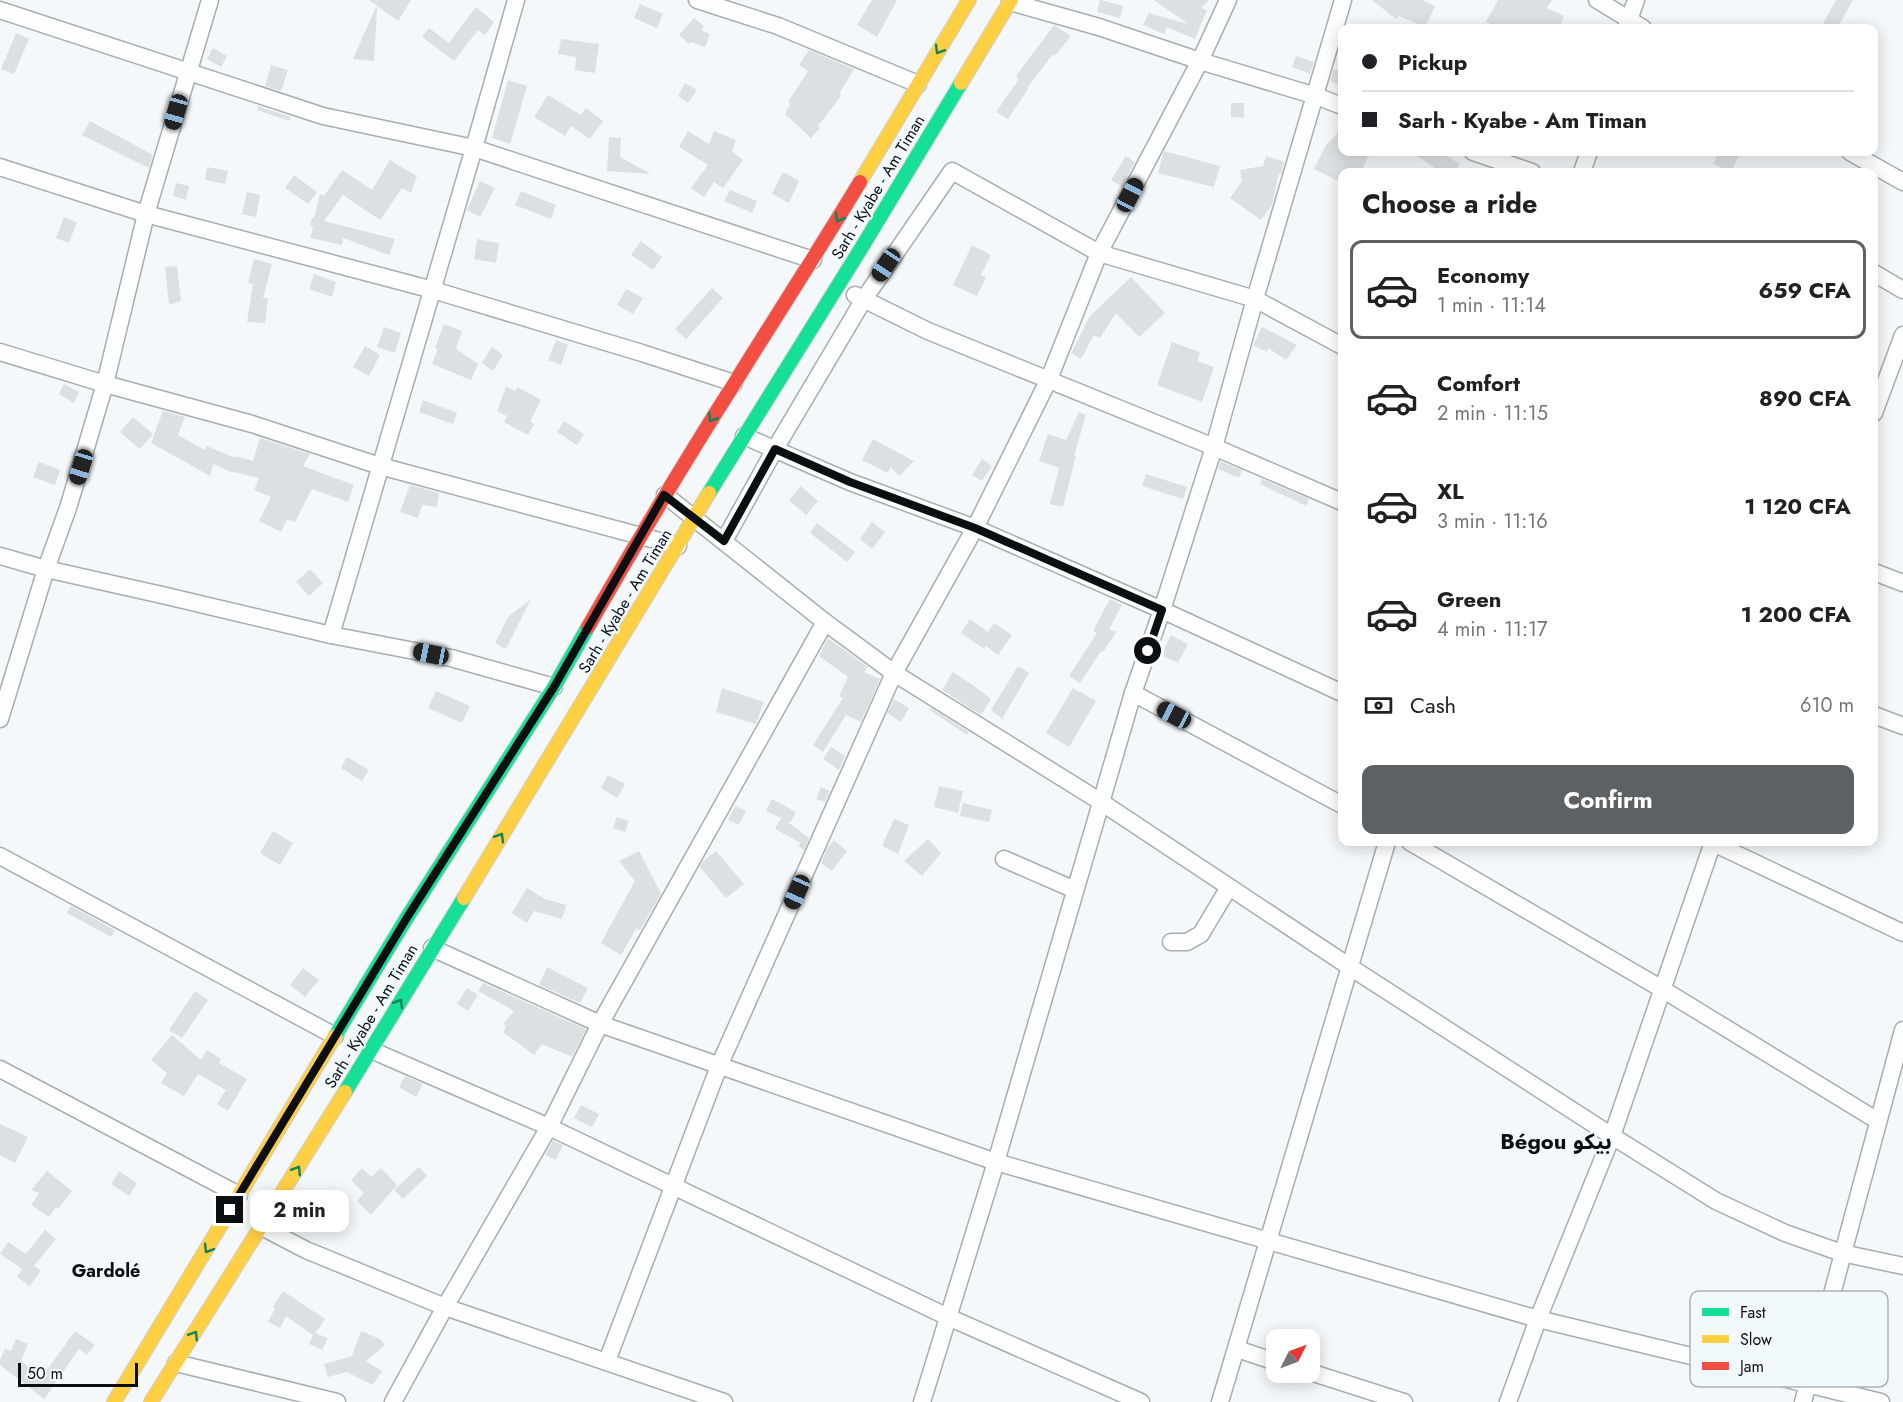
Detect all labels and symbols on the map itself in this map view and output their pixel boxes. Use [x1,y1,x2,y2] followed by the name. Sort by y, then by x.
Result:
[934,44,946,54] one-way arrow
[162,92,190,132] car
[826,111,930,263] street label: Sarh - Kyabe - Am Timan
[1114,175,1146,215] car
[834,211,846,222] one-way arrow
[868,245,904,285] car
[708,412,720,422] one-way arrow
[67,447,95,487] car
[573,525,677,677] street label: Sarh - Kyabe - Am Timan
[1134,637,1161,664] route start
[412,642,450,666] car
[1154,699,1194,731] car
[493,833,505,843] one-way arrow
[781,872,813,912] car
[319,940,423,1092] street label: Sarh - Kyabe - Am Timan
[391,999,403,1009] one-way arrow
[1500,1125,1612,1157] district label: Bégou بيكو
[289,1166,301,1176] one-way arrow
[251,1189,350,1231] callout: 2 min
[216,1196,243,1223] route end
[203,1243,215,1253] one-way arrow
[72,1258,140,1284] district label: Gardolé
[1690,1291,1888,1387] legend
[1740,1301,1766,1324] text: Fast
[1740,1328,1772,1351] text: Slow
[1266,1329,1320,1383] north arrow
[186,1331,198,1341] one-way arrow
[1738,1355,1764,1378] text: Jam
[18,1360,138,1388] scale bar

